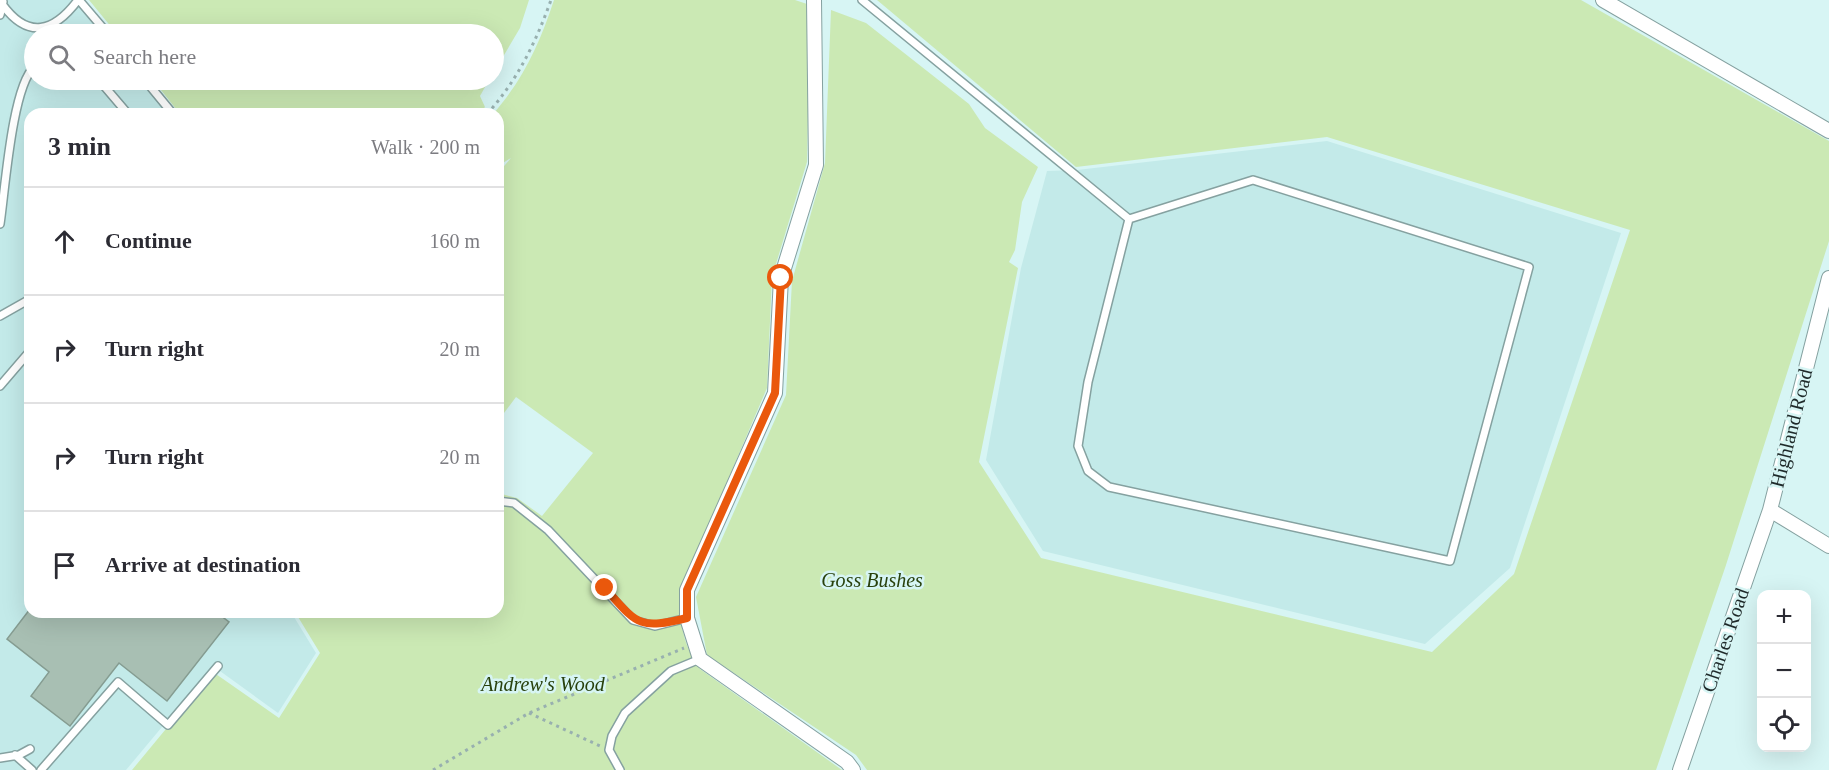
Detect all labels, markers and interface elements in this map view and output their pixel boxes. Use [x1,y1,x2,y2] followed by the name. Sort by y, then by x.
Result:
[24,24,504,90] search box
[45,41,78,74] icon: search
[93,44,196,69] text: Search here
[48,132,111,161] text: 3 min
[371,136,480,158] text: Walk · 200 m
[48,225,81,258] icon: ahead
[105,228,192,253] text: Continue
[429,230,480,252] text: 160 m
[767,264,793,290] route start
[48,333,81,366] icon: right
[105,336,204,361] text: Turn right
[439,338,480,360] text: 20 m
[1766,366,1817,490] street label: Highland Road
[48,441,81,474] icon: right
[105,444,204,469] text: Turn right
[439,446,480,468] text: 20 m
[48,549,81,582] icon: arrive
[105,552,301,577] text: Arrive at destination
[821,569,923,591] park label: Goss Bushes
[591,574,617,600] route end
[1697,585,1753,695] street label: Charles Road
[1757,590,1811,752] map controls
[1757,590,1811,644] button: +
[1757,644,1811,698] button: −
[479,673,606,695] park label: Andrew's Wood
[1757,698,1811,752] button: locate

